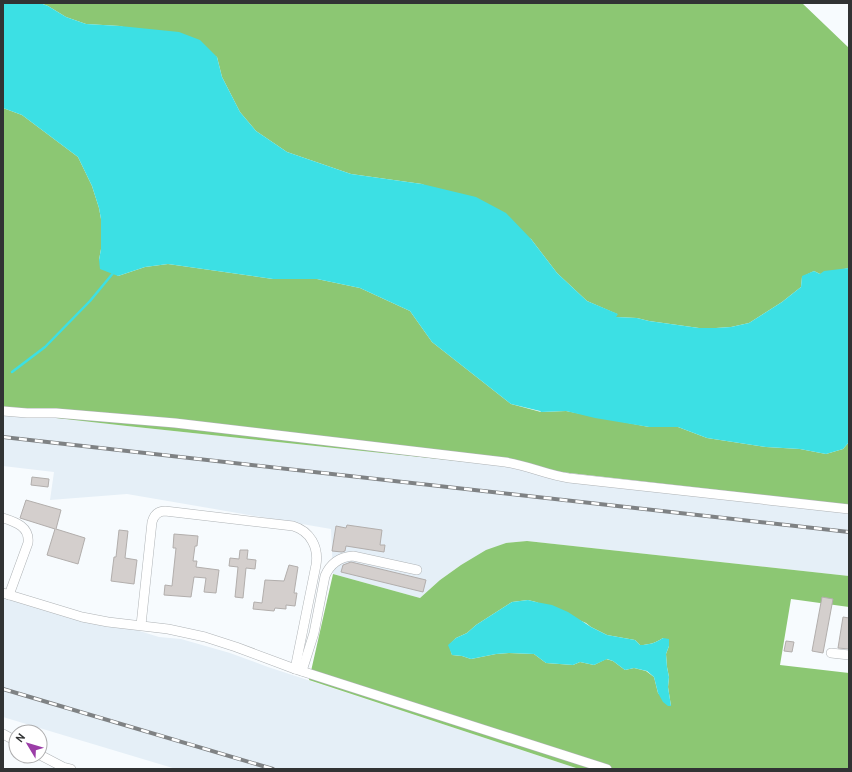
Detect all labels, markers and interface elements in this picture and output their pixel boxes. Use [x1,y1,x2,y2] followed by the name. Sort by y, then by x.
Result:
[8,724,48,764] north arrow
[12,730,28,745] text: N

